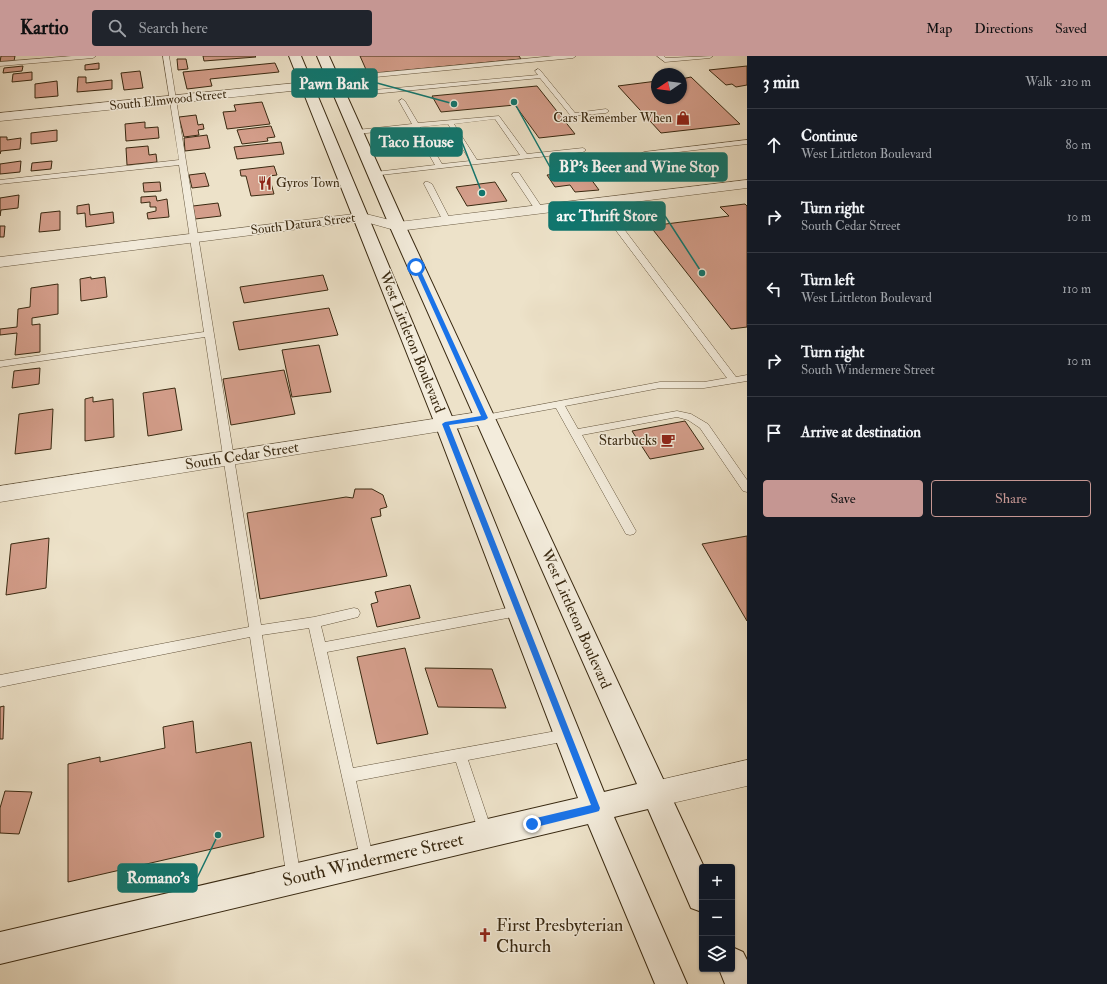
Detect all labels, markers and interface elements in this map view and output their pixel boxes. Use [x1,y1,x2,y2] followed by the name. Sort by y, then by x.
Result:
[92,10,372,46] search box
[20,16,68,40] text: Kartio
[106,17,128,39] icon: search
[138,19,208,38] text: Search here
[926,20,952,37] text: Map
[974,20,1033,37] text: Directions
[1055,20,1087,37] text: Saved
[651,68,687,104] north arrow
[292,69,377,97] callout: Pawn Bank
[763,72,800,93] text: 3 min
[299,74,369,94] text: Pawn Bank
[1025,74,1091,90] text: Walk · 210 m
[109,86,227,114] street label: South Elmwood Street
[553,110,672,126] place label: Cars Remember When
[675,110,691,126] shop icon: Cars Remember When
[801,127,857,146] text: Continue
[371,128,462,156] callout: Taco House
[377,132,454,152] text: Taco House
[763,134,785,156] icon: ahead
[1065,137,1091,153] text: 80 m
[801,146,932,162] text: West Littleton Boulevard
[550,153,727,181] callout: BP's Beer and Wine Stop
[559,157,719,178] text: BP's Beer and Wine Stop
[257,175,273,191] restaurant icon: Gyros Town
[276,175,340,192] place label: Gyros Town
[801,199,864,218] text: Turn right
[549,202,665,230] callout: arc Thrift Store
[557,206,658,226] text: arc Thrift Store
[763,206,785,228] icon: right
[1067,209,1091,225] text: 10 m
[250,210,356,238] street label: South Datura Street
[801,218,901,234] text: South Cedar Street
[407,258,425,276] route start
[375,267,449,416] street label: West Littleton Boulevard
[801,271,855,290] text: Turn left
[763,278,785,300] icon: left
[1062,281,1091,297] text: 110 m
[801,290,932,306] text: West Littleton Boulevard
[801,343,864,362] text: Turn right
[763,350,785,372] icon: right
[1067,353,1091,369] text: 10 m
[801,362,935,378] text: South Windermere Street
[763,422,785,444] icon: arrive
[801,423,921,442] text: Arrive at destination
[599,431,657,450] place label: Starbucks
[660,432,676,448] cafe icon: Starbucks
[184,438,300,474] street label: South Cedar Street
[763,480,923,517] button: Save
[931,480,1091,517] button: Share
[536,545,616,692] street label: West Littleton Boulevard
[523,815,541,833] route end
[280,828,466,892] street label: South Windermere Street
[118,864,197,892] callout: Romano's
[699,864,735,972] map controls
[699,864,735,900] button: +
[126,868,190,888] text: Romano's
[699,900,735,936] button: −
[496,914,623,958] place label: First Presbyterian Church
[477,927,493,943] church icon: First Presbyterian Church
[699,936,735,972] button: layers

